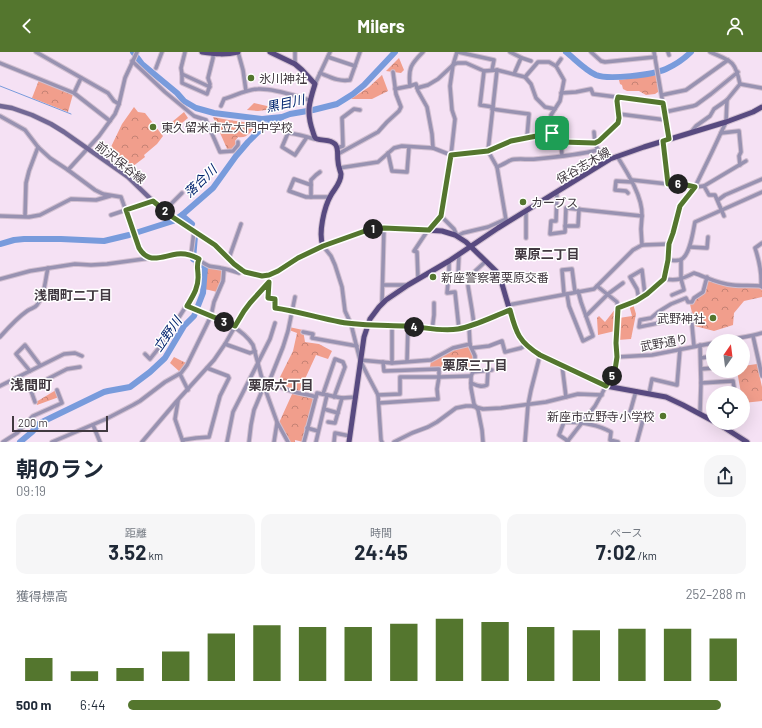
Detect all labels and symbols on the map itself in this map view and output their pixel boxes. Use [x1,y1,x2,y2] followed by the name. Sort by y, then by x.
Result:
[259,71,307,85] place label: 氷川神社
[246,73,256,83] marker: 氷川神社
[264,91,308,115] water label: 黒目川
[535,116,569,150] pin
[161,120,293,134] place label: 東久留米市立大門中学校
[148,122,158,132] marker: 東久留米市立大門中学校
[93,138,149,186] street label: 前沢保谷線
[554,144,612,186] street label: 保谷志木線
[180,160,221,200] water label: 落合川
[668,174,688,194] pin: 6
[531,195,578,209] place label: カーブス
[518,197,528,207] marker: カーブス
[155,201,175,221] pin: 2
[363,219,383,239] pin: 1
[514,246,580,262] district label: 栗原二丁目
[441,270,549,284] place label: 新座警察署栗原交番
[428,272,438,282] marker: 新座警察署栗原交番
[34,287,112,303] district label: 浅間町二丁目
[657,311,705,325] place label: 武野神社
[149,312,186,355] water label: 立野川
[214,312,234,332] pin: 3
[708,313,718,323] marker: 武野神社
[404,317,424,337] pin: 4
[639,331,689,353] street label: 武野通り
[706,334,750,378] north arrow
[442,357,508,373] district label: 栗原三丁目
[602,366,622,386] pin: 5
[10,376,52,393] district label: 浅間町
[248,377,314,393] district label: 栗原六丁目
[547,409,655,423] place label: 新座市立野寺小学校
[658,411,668,421] marker: 新座市立野寺小学校
[12,414,108,433] scale bar

